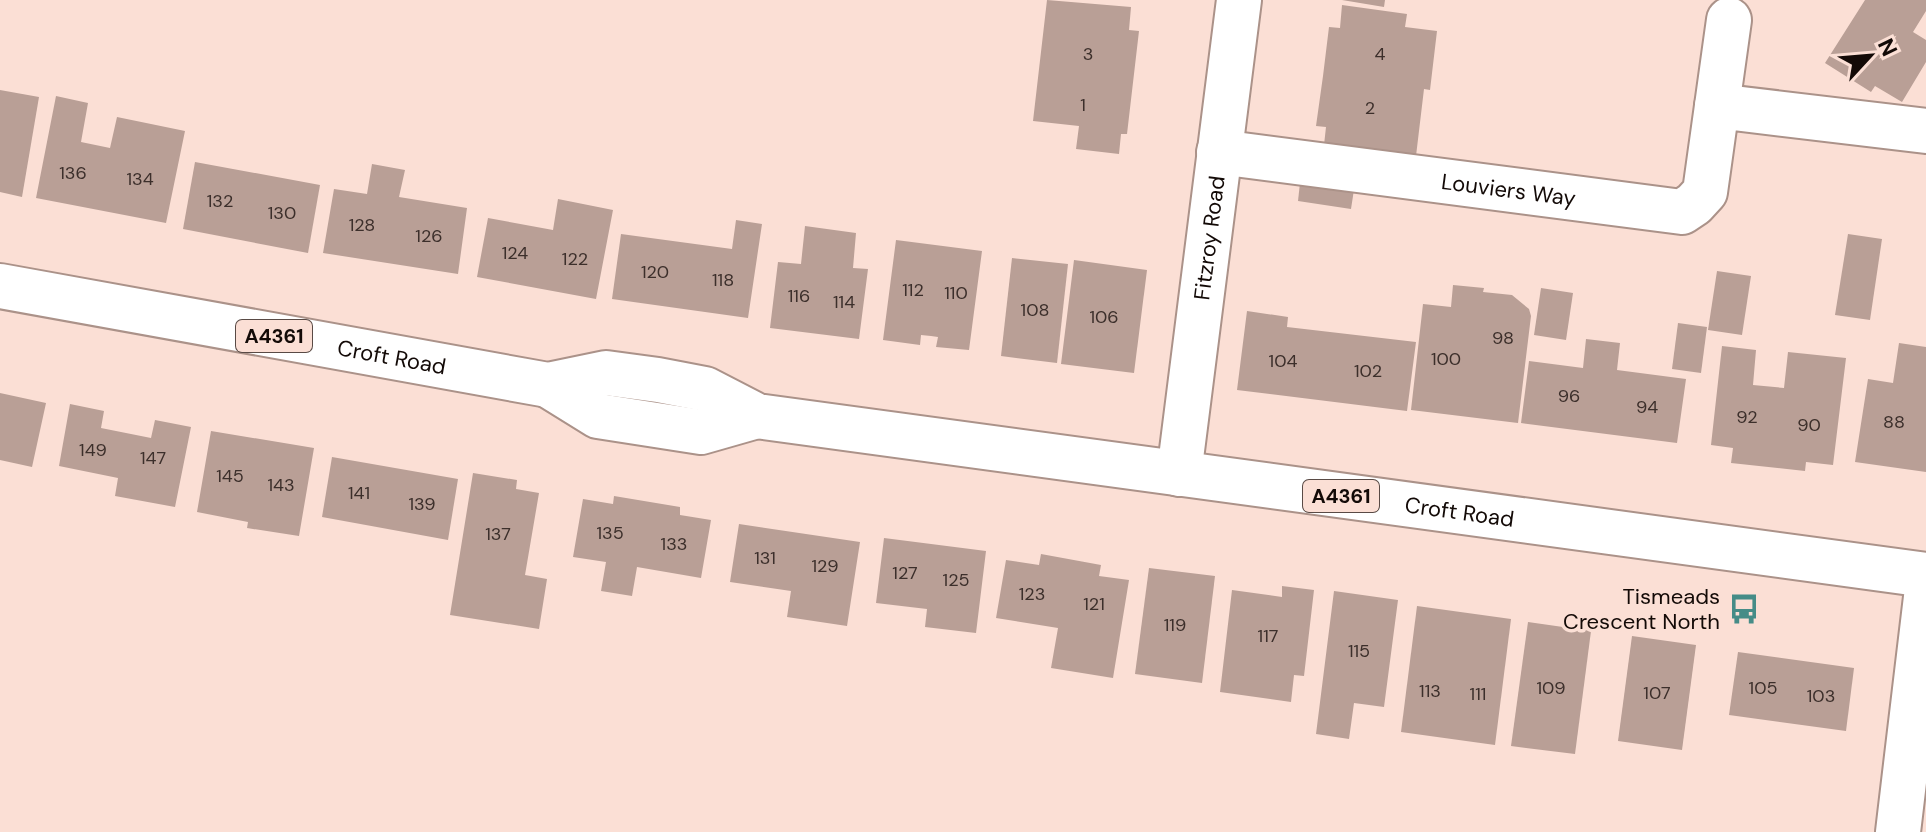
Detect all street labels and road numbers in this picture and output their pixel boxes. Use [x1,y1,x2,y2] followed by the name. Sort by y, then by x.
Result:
[1440,167,1577,213] street label: Louviers Way
[1187,174,1232,302] street label: Fitzroy Road
[236,320,312,352] road number: A4361
[335,333,448,381] street label: Croft Road
[1303,480,1379,512] road number: A4361
[1403,490,1516,534] street label: Croft Road

